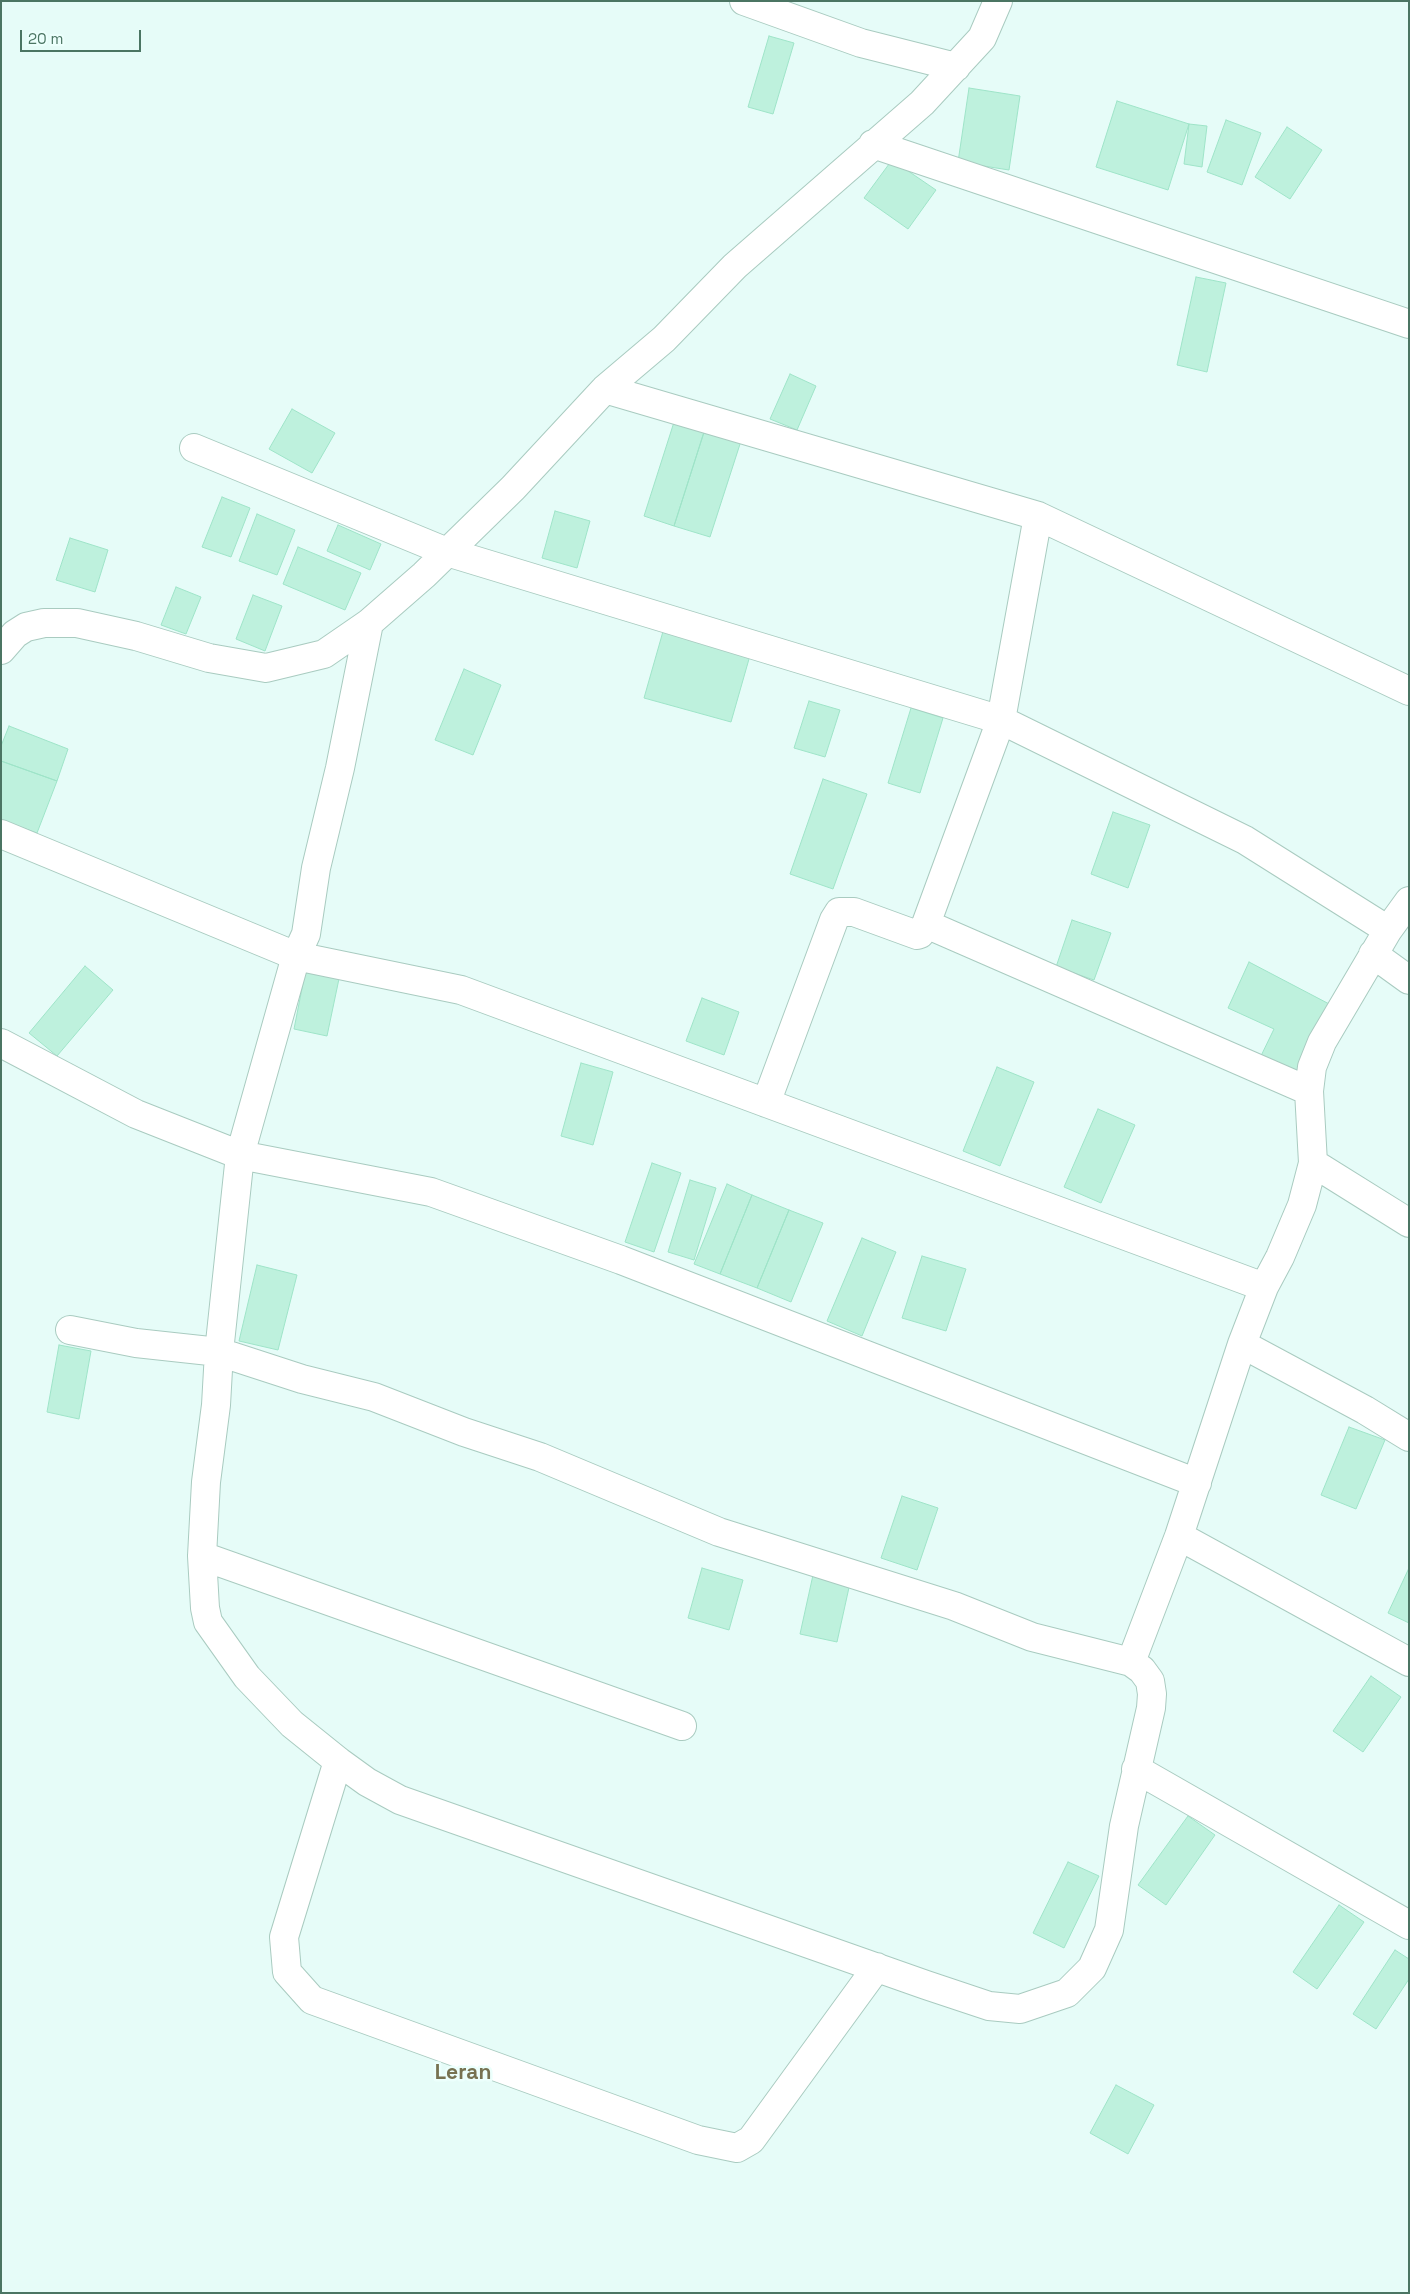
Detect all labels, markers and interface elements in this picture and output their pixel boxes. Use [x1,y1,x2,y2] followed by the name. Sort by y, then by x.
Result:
[22,20,144,52] scale bar
[28,29,63,48] text: 20 m
[435,2060,491,2086] district label: Leran

